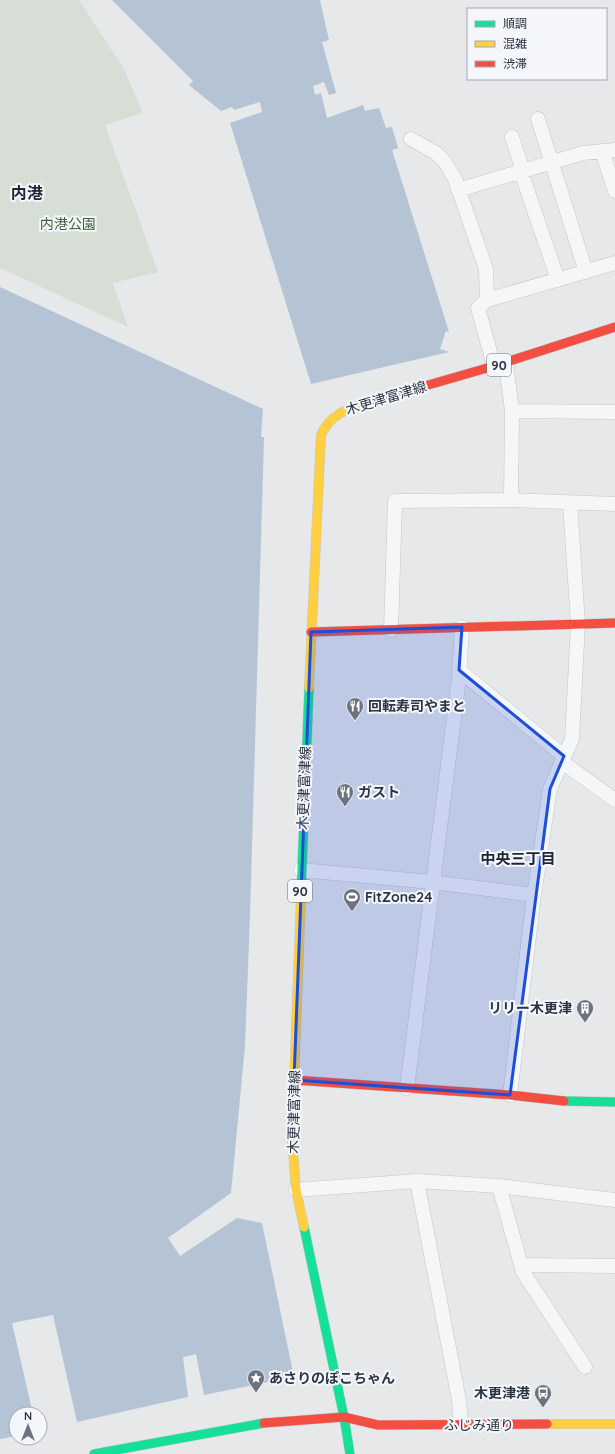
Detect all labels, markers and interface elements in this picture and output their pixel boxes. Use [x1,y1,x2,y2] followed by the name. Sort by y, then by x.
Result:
[467,8,607,80] legend
[503,16,527,31] text: 順調
[503,36,527,51] text: 混雑
[503,56,527,71] text: 渋滞
[11,183,43,203] district label: 内港
[40,215,96,233] park label: 内港公園
[487,354,511,376] road number: 90
[343,377,429,419] street label: 木更津富津線
[345,696,365,721] restaurant icon: 回転寿司やまと
[368,697,466,715] place label: 回転寿司やまと
[294,746,314,830] street label: 木更津富津線
[335,782,355,807] restaurant icon: ガスト
[358,783,400,801] place label: ガスト
[480,849,556,868] district label: 中央三丁目
[288,880,312,902] road number: 90
[342,887,362,912] sports icon: FitZone24
[365,888,432,906] place label: FitZone24
[575,998,595,1023] building icon: リリー木更津
[488,999,572,1017] place label: リリー木更津
[284,1070,304,1154] street label: 木更津富津線
[246,1368,266,1393] place icon: あさりのぽこちゃん
[269,1369,395,1387] place label: あさりのぽこちゃん
[533,1383,553,1408] bus stop icon: 木更津港
[474,1384,530,1402] place label: 木更津港
[8,1406,48,1446] north arrow
[24,1409,32,1423] text: N
[444,1416,514,1434] street label: ふじみ通り

